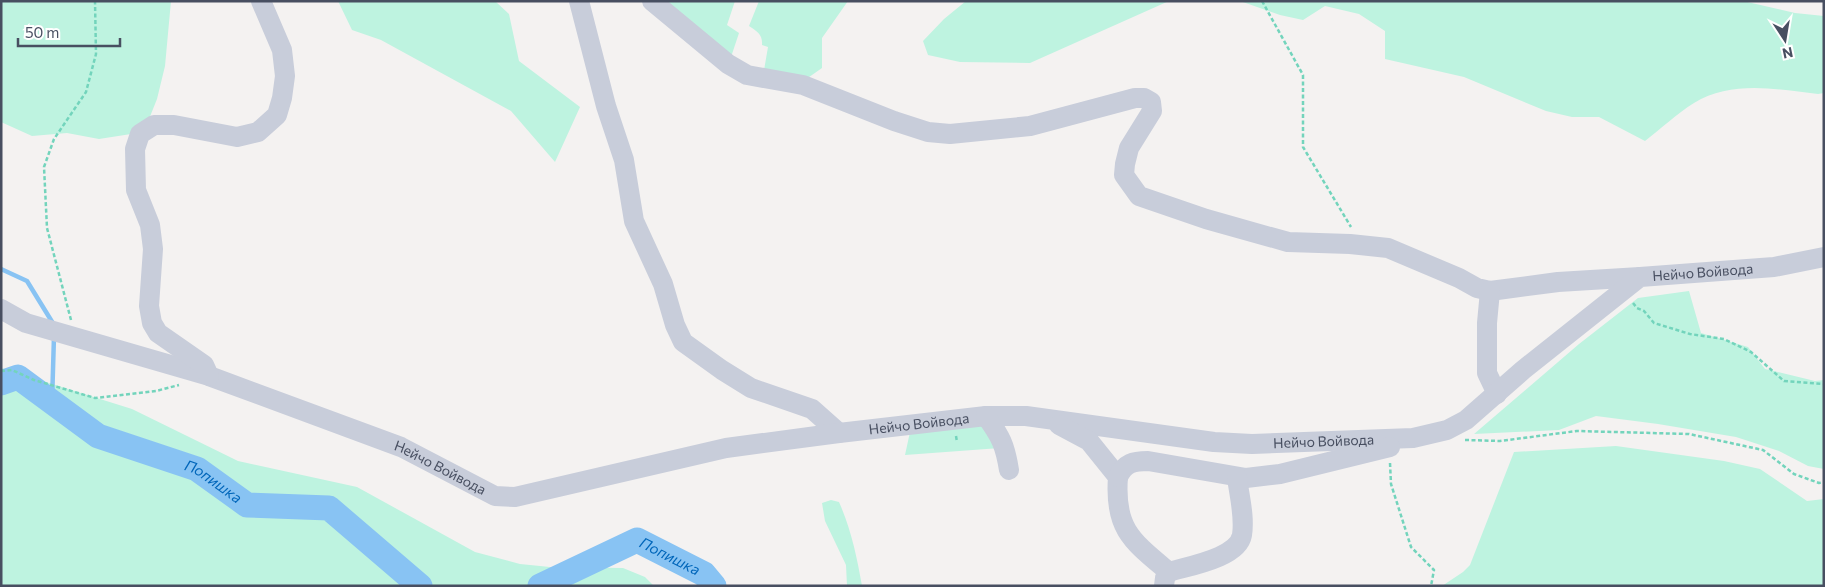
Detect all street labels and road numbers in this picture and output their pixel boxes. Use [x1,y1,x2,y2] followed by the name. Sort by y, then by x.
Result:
[1652,260,1754,284] street label: Нейчо Войвода
[868,409,970,438] street label: Нейчо Войвода
[1273,430,1374,451] street label: Нейчо Войвода
[392,436,489,498] street label: Нейчо Войвода

